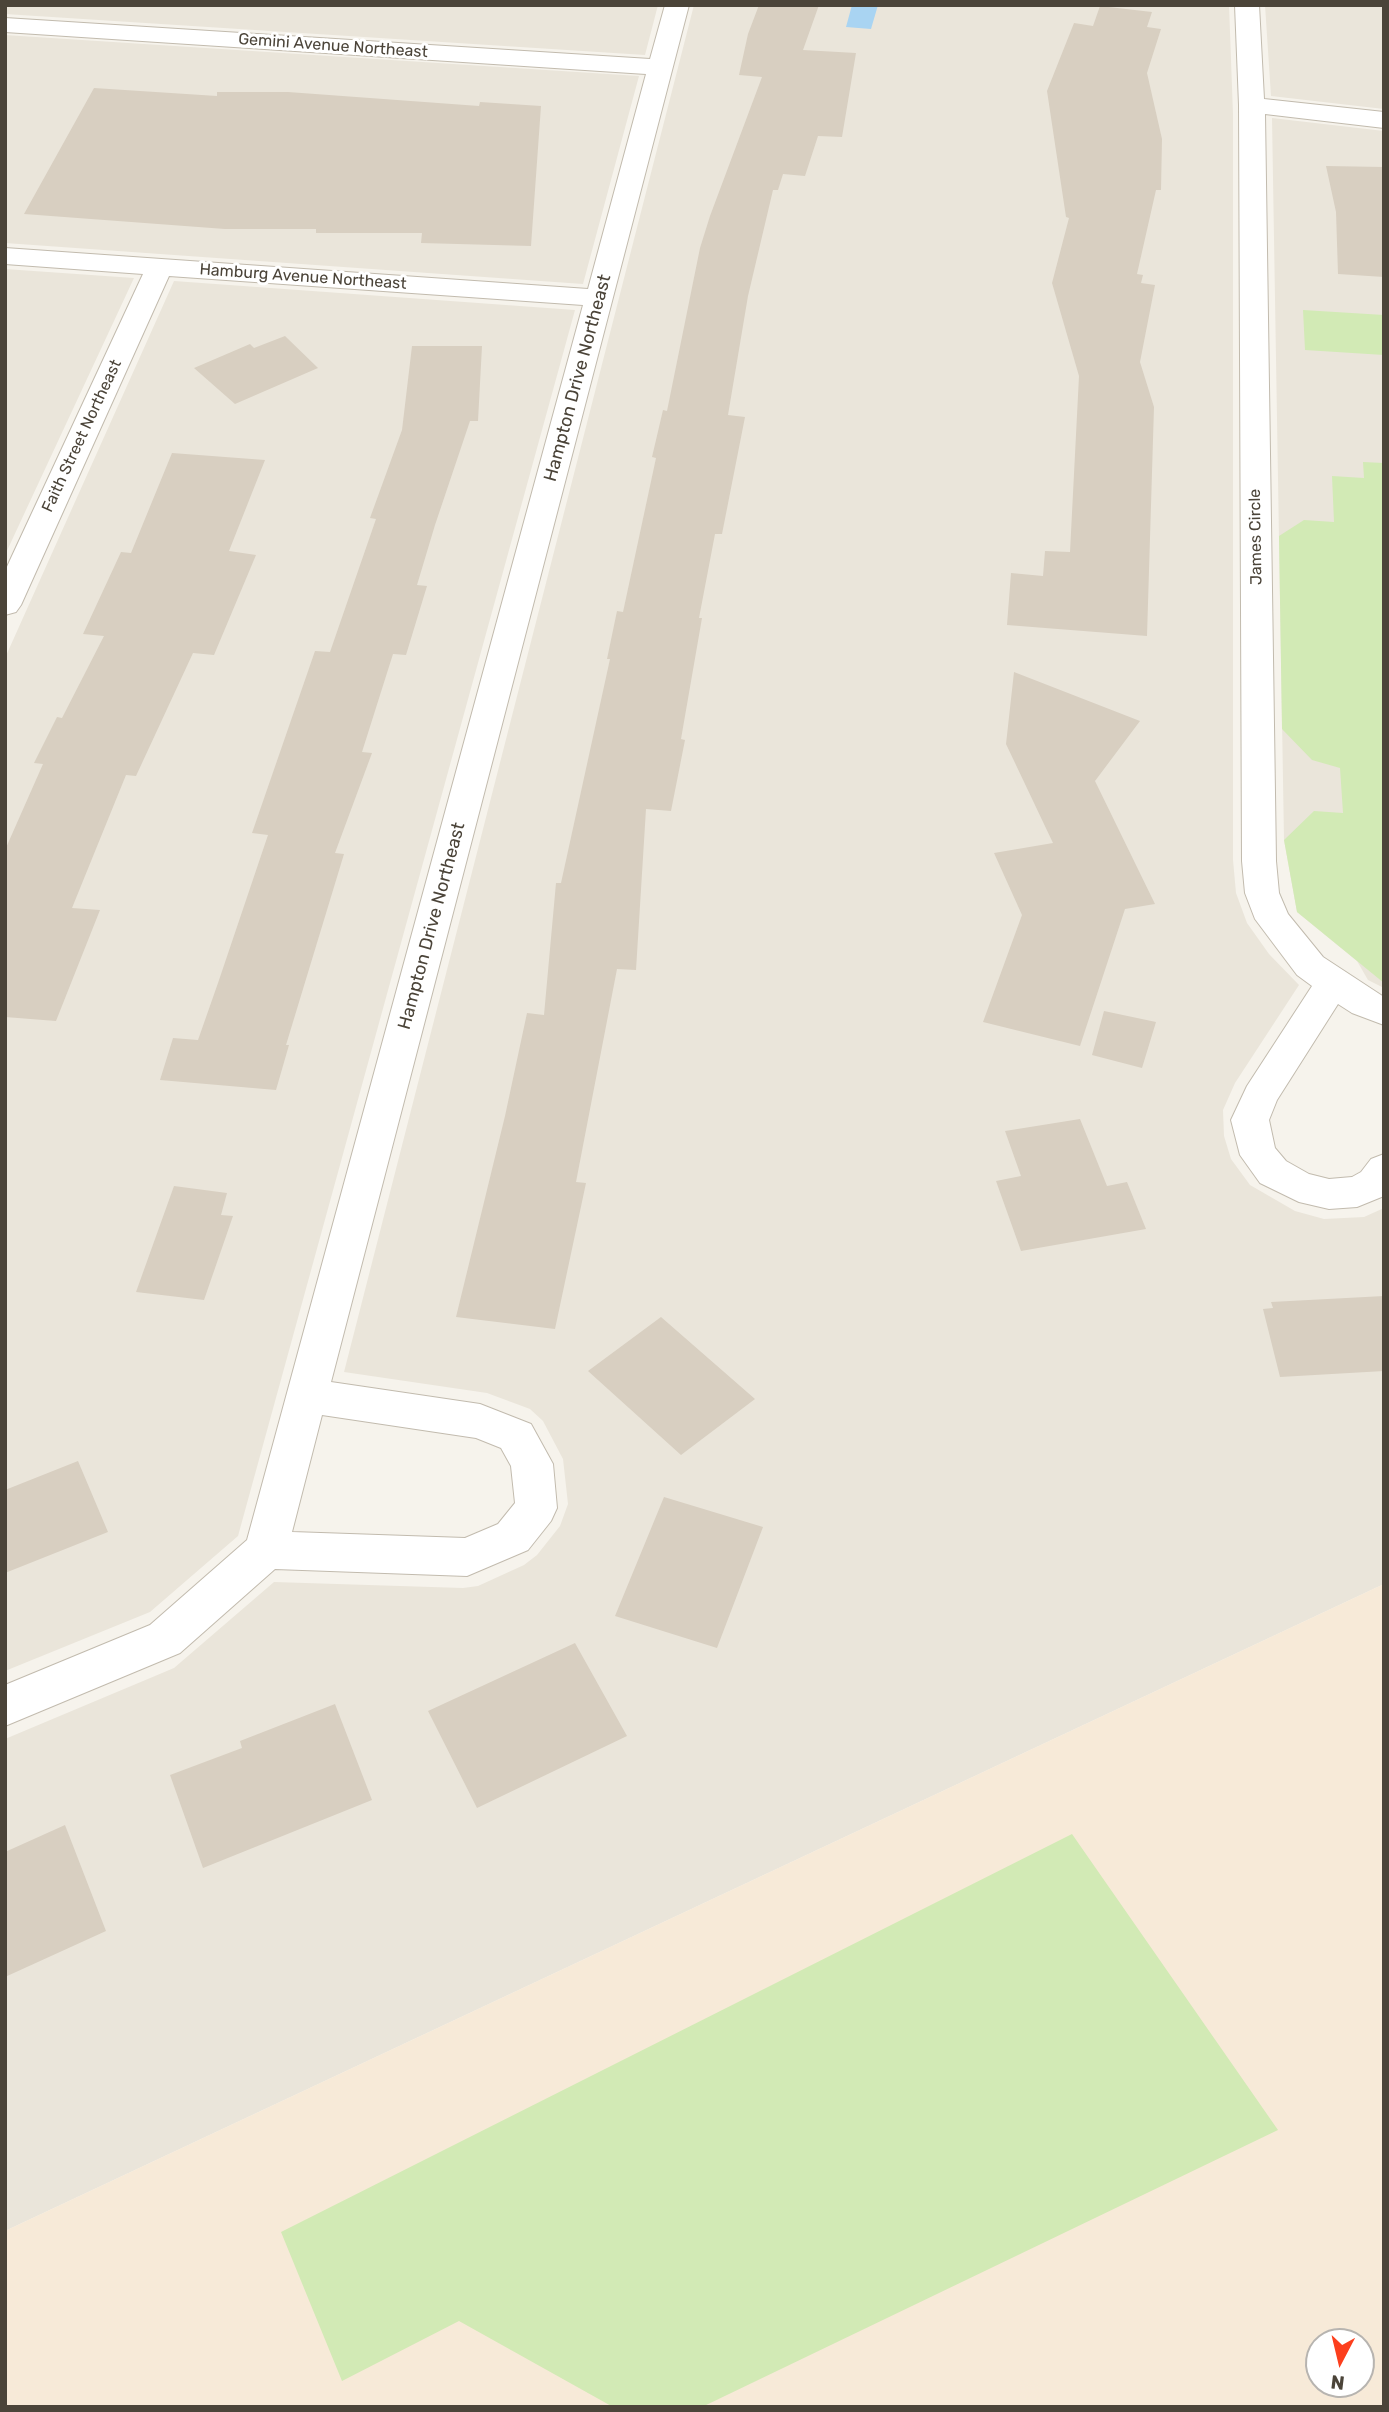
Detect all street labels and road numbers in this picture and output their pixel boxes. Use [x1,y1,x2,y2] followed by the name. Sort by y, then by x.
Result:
[238,30,428,62] street label: Gemini Avenue Northeast
[199,260,407,294] street label: Hamburg Avenue Northeast
[540,272,616,484] street label: Hampton Drive Northeast
[38,357,126,515] street label: Faith Street Northeast
[1246,489,1266,585] street label: James Circle
[394,820,470,1032] street label: Hampton Drive Northeast

